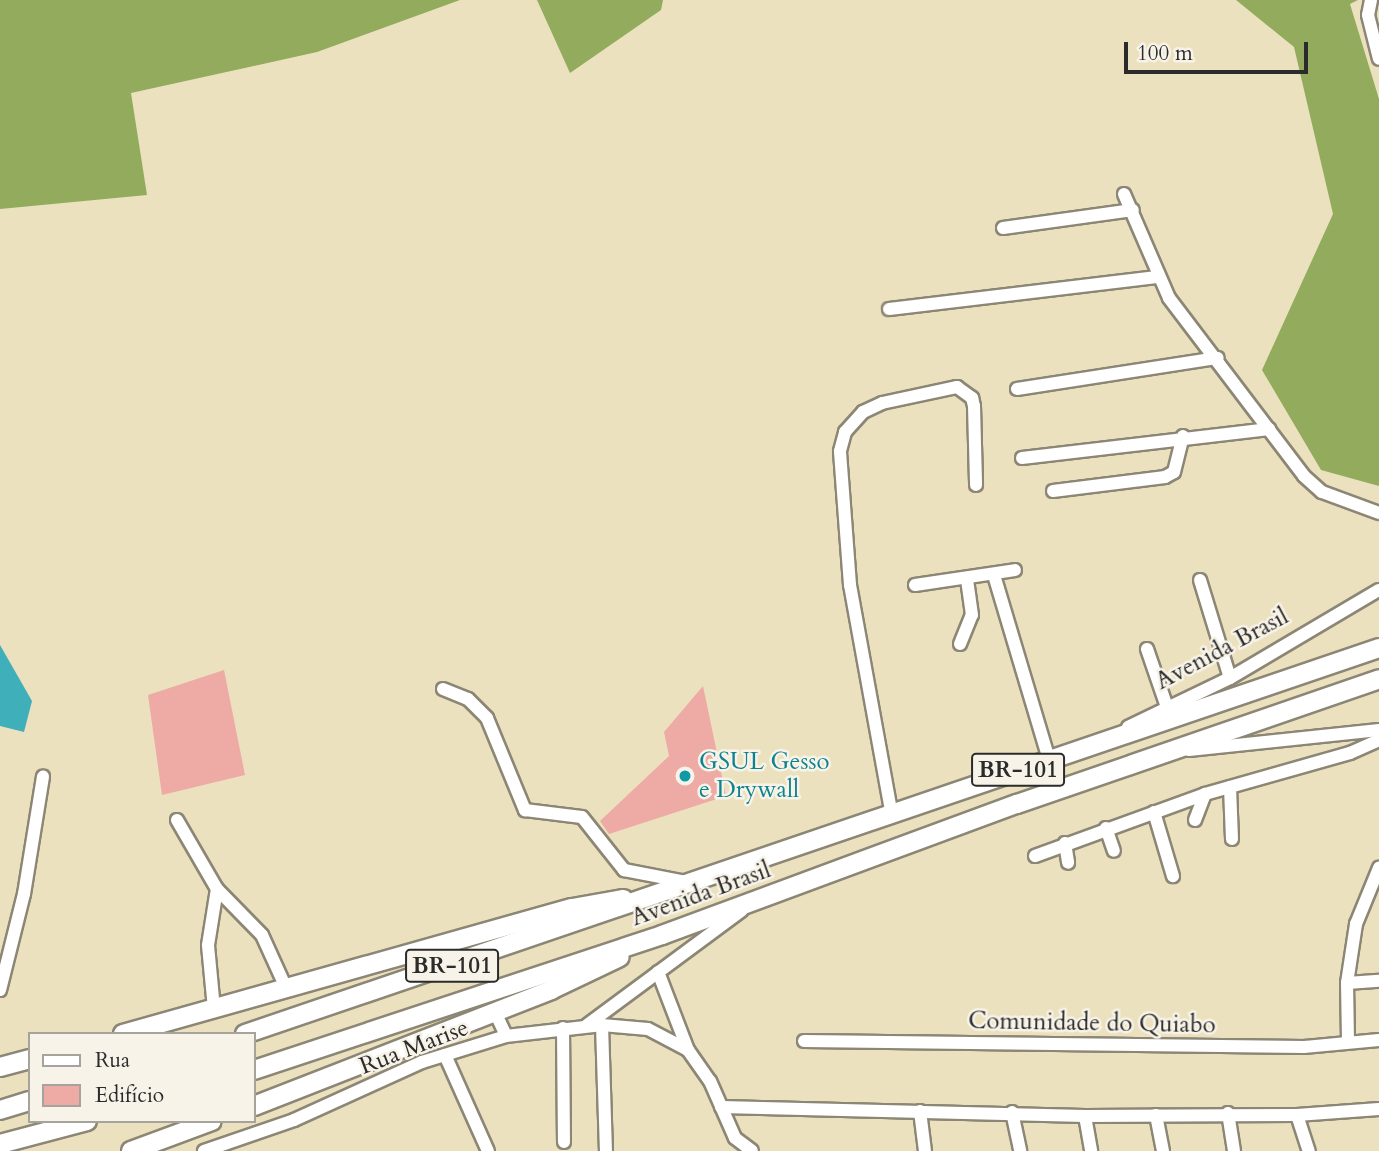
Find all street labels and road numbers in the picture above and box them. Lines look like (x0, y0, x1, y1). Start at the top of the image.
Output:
street label: Avenida Brasil (1151, 602, 1293, 696)
road number: BR-101 (971, 750, 1065, 790)
street label: Avenida Brasil (627, 855, 775, 933)
road number: BR-101 (405, 946, 499, 986)
street label: Comunidade do Quiabo (968, 1006, 1216, 1040)
street label: Rua Marise (356, 1013, 472, 1081)

